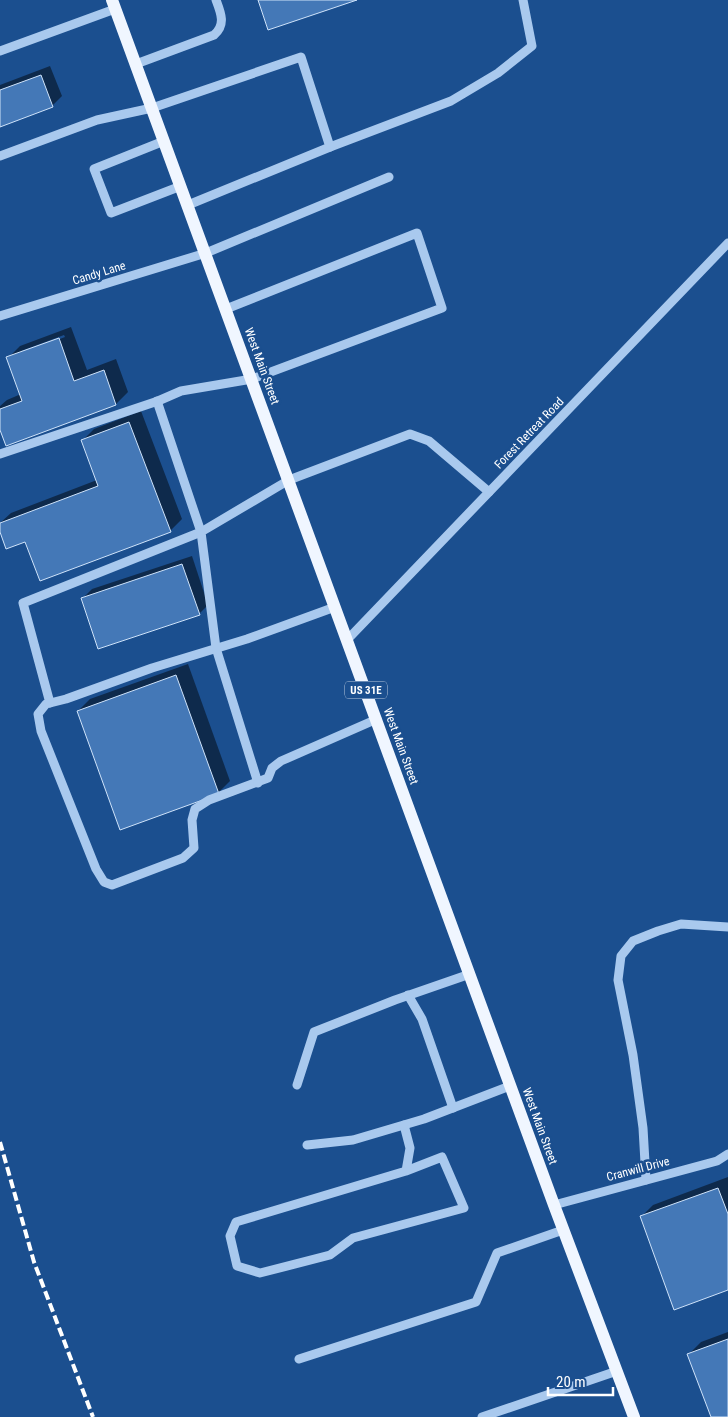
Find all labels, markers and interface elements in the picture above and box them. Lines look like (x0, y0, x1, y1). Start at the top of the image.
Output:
street label: Candy Lane (71, 258, 128, 288)
street label: West Main Street (242, 326, 283, 407)
street label: Forest Retreat Road (491, 394, 567, 471)
road number: US 31E (345, 682, 387, 698)
street label: West Main Street (381, 706, 422, 787)
street label: West Main Street (520, 1086, 561, 1167)
street label: Cranwill Drive (605, 1154, 671, 1184)
scale bar (548, 1364, 613, 1396)
text: 20 m (556, 1373, 586, 1391)

